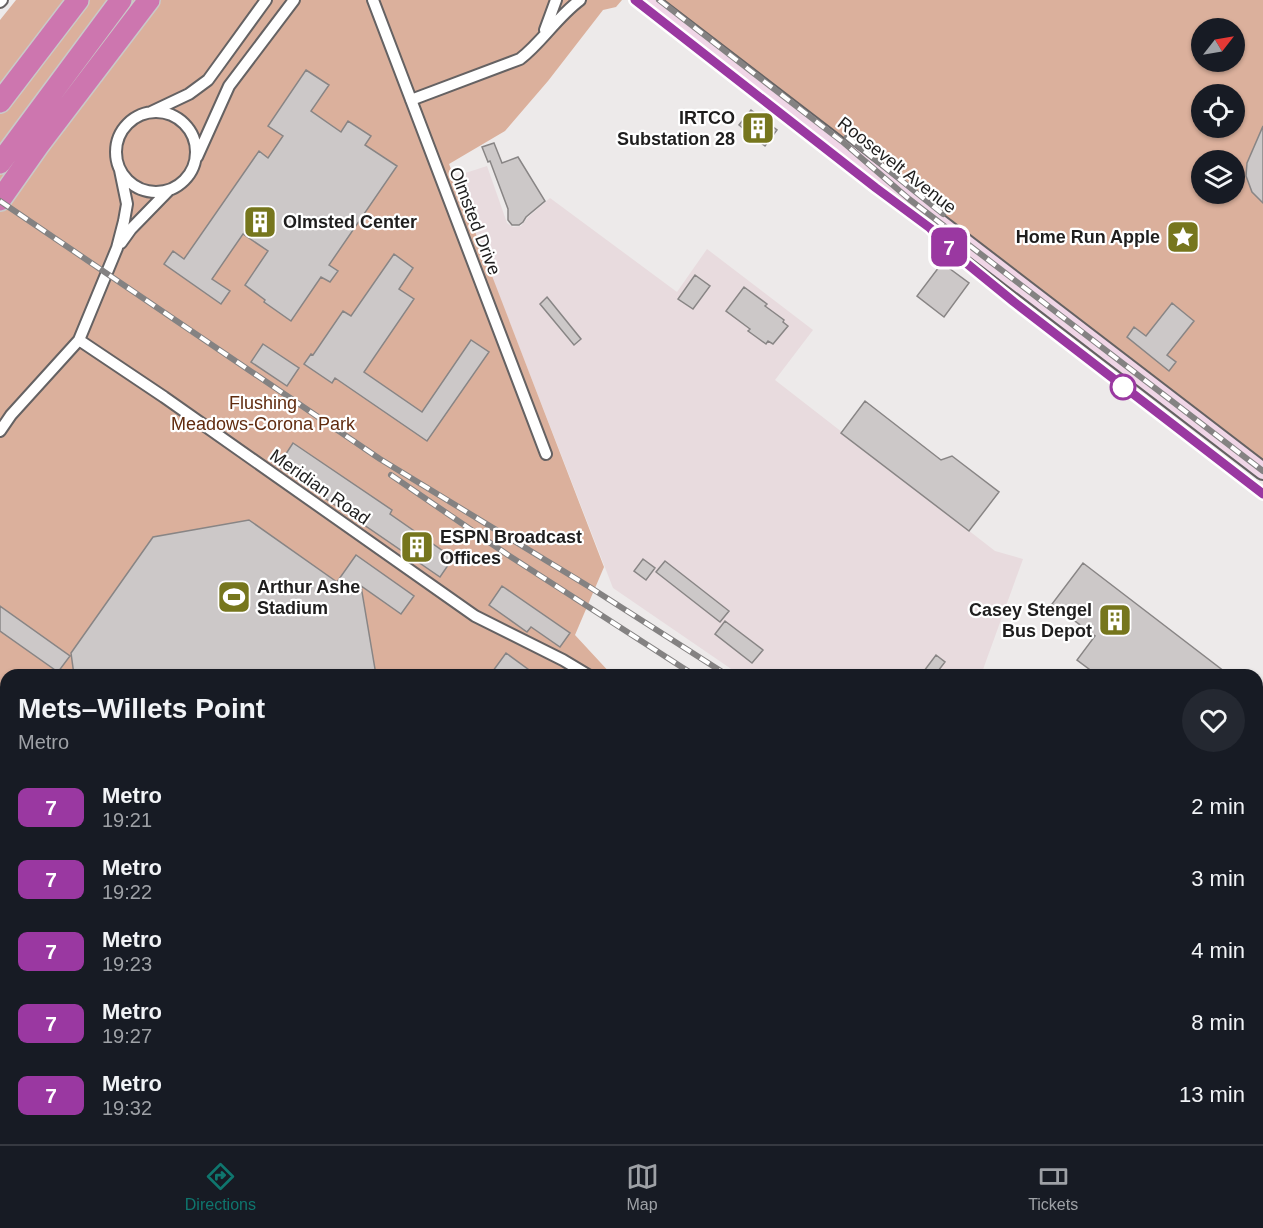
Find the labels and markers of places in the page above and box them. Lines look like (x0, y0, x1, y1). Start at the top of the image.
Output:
place label: IRTCO Substation 28 (617, 108, 735, 149)
building icon: IRTCO Substation 28 (740, 110, 776, 146)
building icon: Olmsted Center (242, 204, 278, 240)
place label: Olmsted Center (283, 212, 417, 232)
place icon: Home Run Apple (1165, 219, 1201, 255)
place label: Home Run Apple (1016, 227, 1160, 247)
unlabelled marker (1110, 374, 1136, 400)
place label: ESPN Broadcast Offices (440, 527, 582, 568)
building icon: ESPN Broadcast Offices (399, 529, 435, 565)
place label: Arthur Ashe Stadium (257, 577, 360, 618)
sports icon: Arthur Ashe Stadium (216, 579, 252, 615)
place label: Casey Stengel Bus Depot (969, 600, 1092, 641)
building icon: Casey Stengel Bus Depot (1097, 602, 1133, 638)

